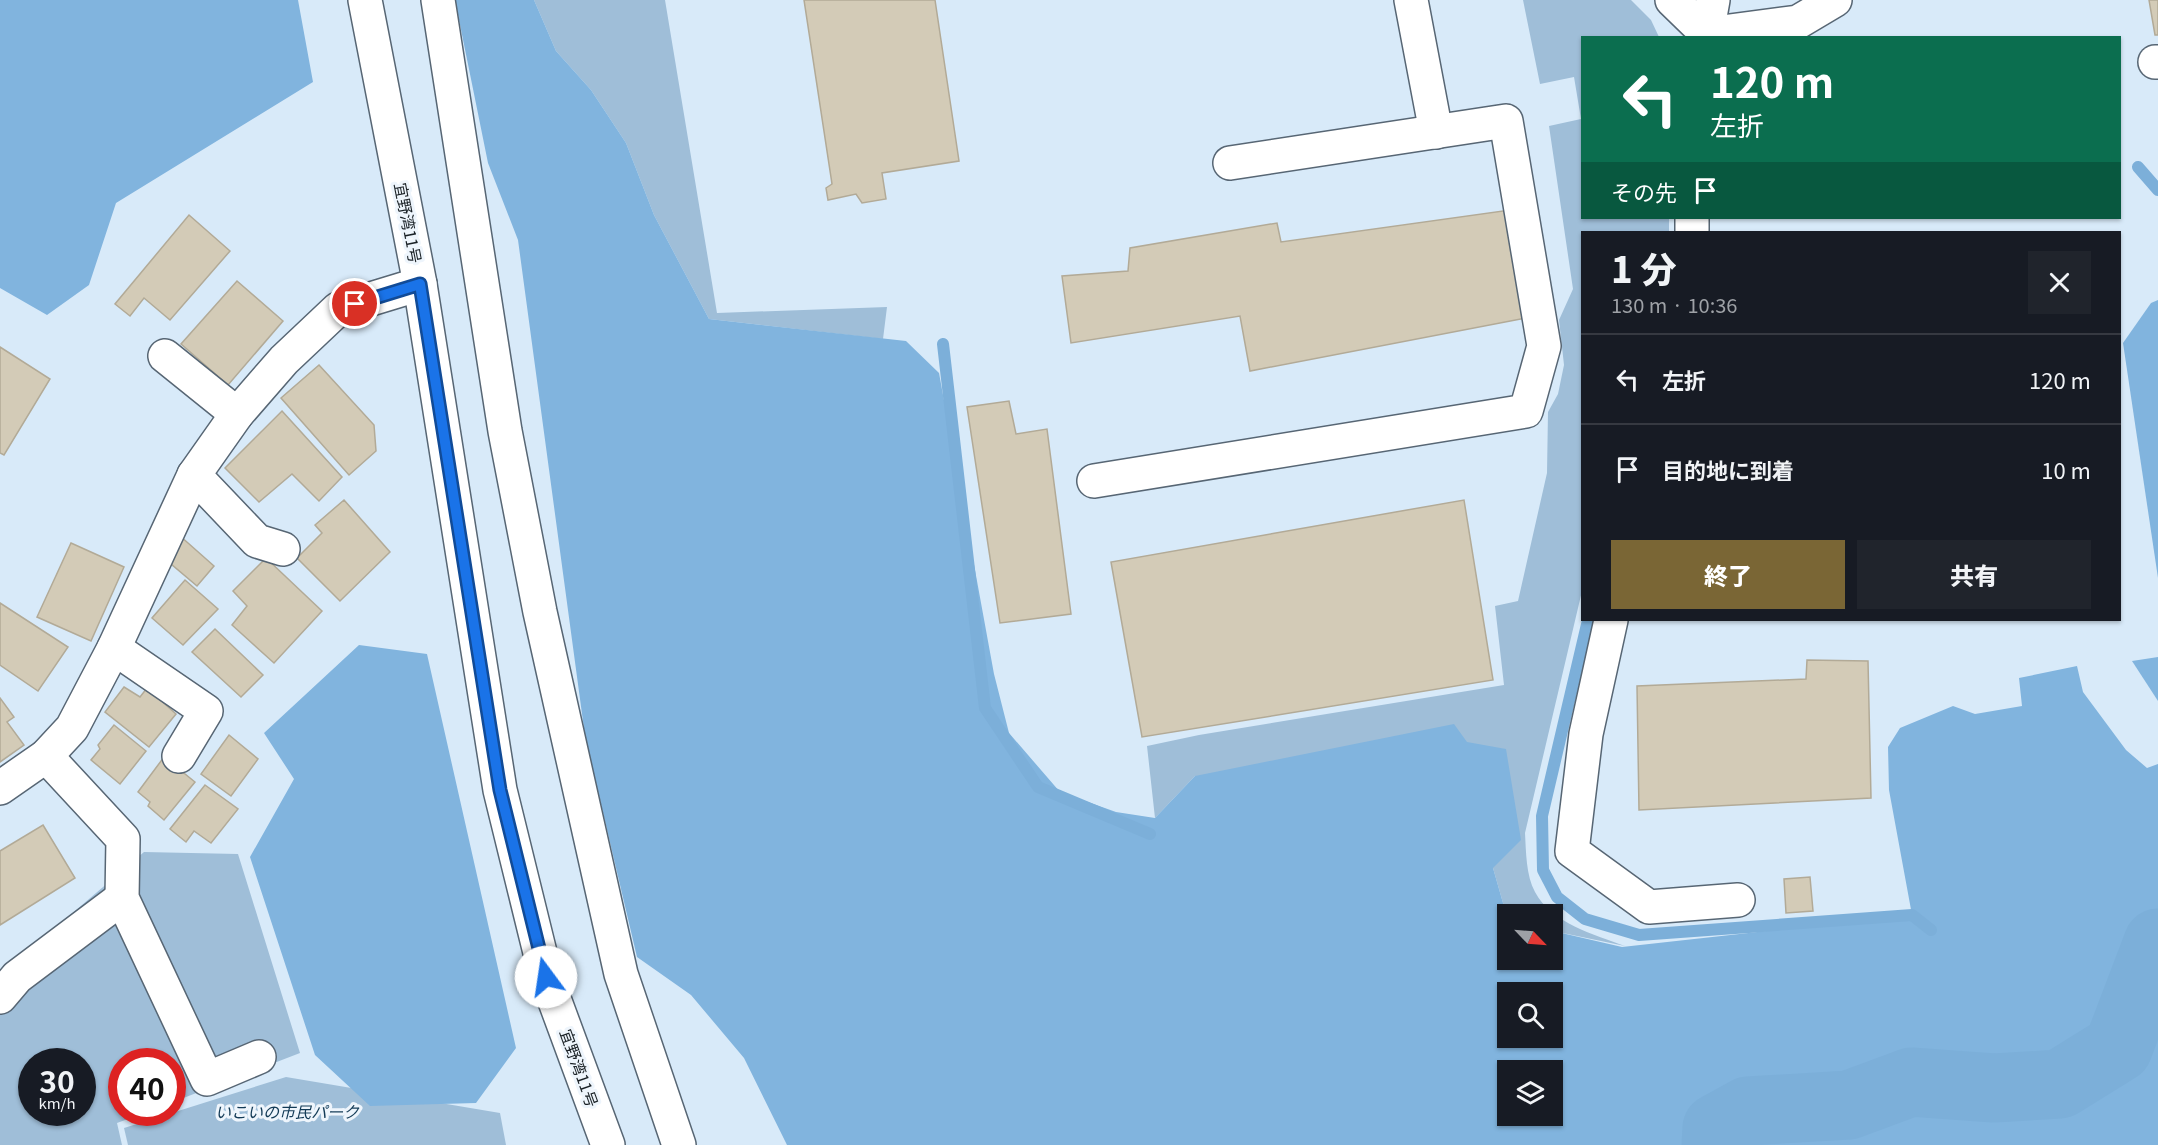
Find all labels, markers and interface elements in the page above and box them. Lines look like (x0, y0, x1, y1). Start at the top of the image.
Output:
text: 120 m (1710, 49, 1834, 110)
icon: left (1611, 60, 1689, 138)
text: 左折 (1710, 105, 1764, 144)
icon: arrive (1689, 174, 1722, 207)
text: その先 (1611, 175, 1677, 207)
street label: 宜野湾11号 (389, 180, 429, 265)
text: 1 分 (1611, 241, 1677, 293)
button: close (2028, 251, 2091, 314)
pin (329, 278, 380, 329)
icon: arrive (338, 287, 371, 320)
text: 130 m · 10:36 (1611, 290, 1737, 319)
icon: left (1611, 363, 1644, 396)
text: 左折 (1662, 363, 1706, 395)
text: 120 m (2029, 363, 2091, 395)
icon: arrive (1611, 453, 1644, 486)
text: 目的地に到着 (1662, 453, 1794, 485)
text: 10 m (2041, 453, 2091, 485)
button: 終了 (1611, 540, 1845, 609)
button: 共有 (1857, 540, 2091, 609)
north arrow (1497, 904, 1563, 970)
map controls (1497, 904, 1563, 1126)
position arrow (514, 945, 578, 1009)
button: search (1497, 982, 1563, 1048)
street label: 宜野湾11号 (555, 1025, 605, 1110)
speed limit sign: 40 (108, 1048, 186, 1126)
text: 30 (39, 1058, 75, 1102)
button: layers (1497, 1060, 1563, 1126)
text: km/h (38, 1092, 76, 1113)
park label: いこいの市民パーク (215, 1099, 360, 1123)

